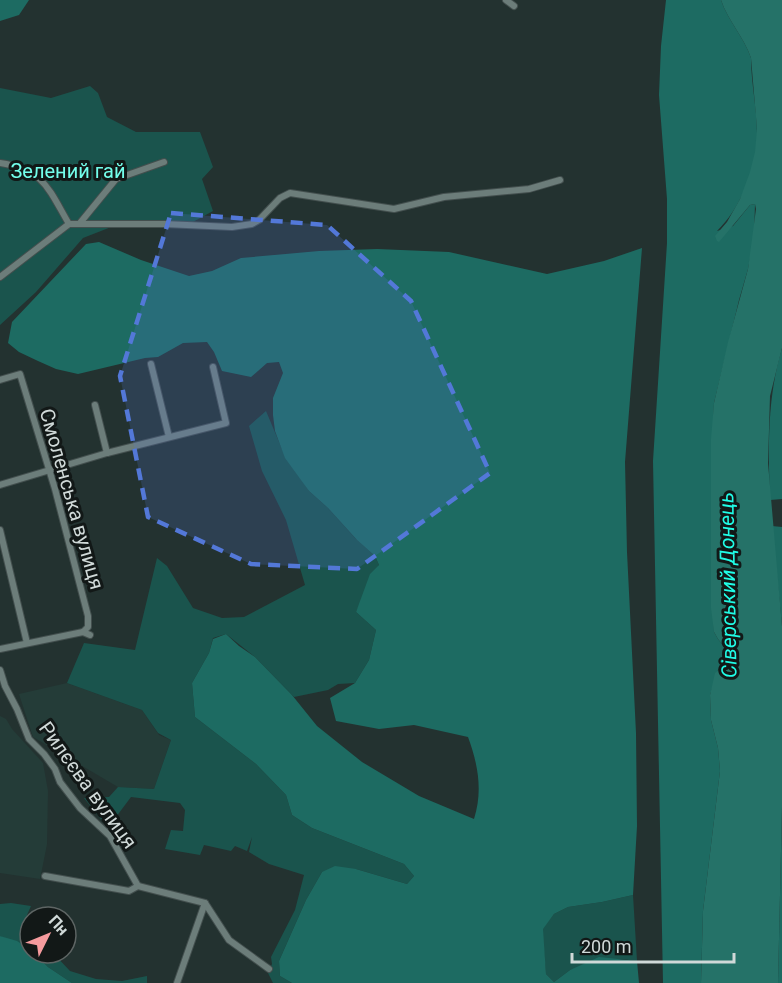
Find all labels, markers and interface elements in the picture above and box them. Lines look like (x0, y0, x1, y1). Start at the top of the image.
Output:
park label: Зелений гай (10, 159, 126, 183)
street label: Смоленська вулиця (35, 406, 109, 592)
water label: Сіверський Донець (714, 492, 742, 678)
street label: Рилєєва вулиця (34, 717, 142, 853)
north arrow (18, 905, 78, 965)
text: Пн (45, 911, 73, 939)
scale bar (572, 926, 734, 964)
text: 200 m (581, 936, 632, 957)

